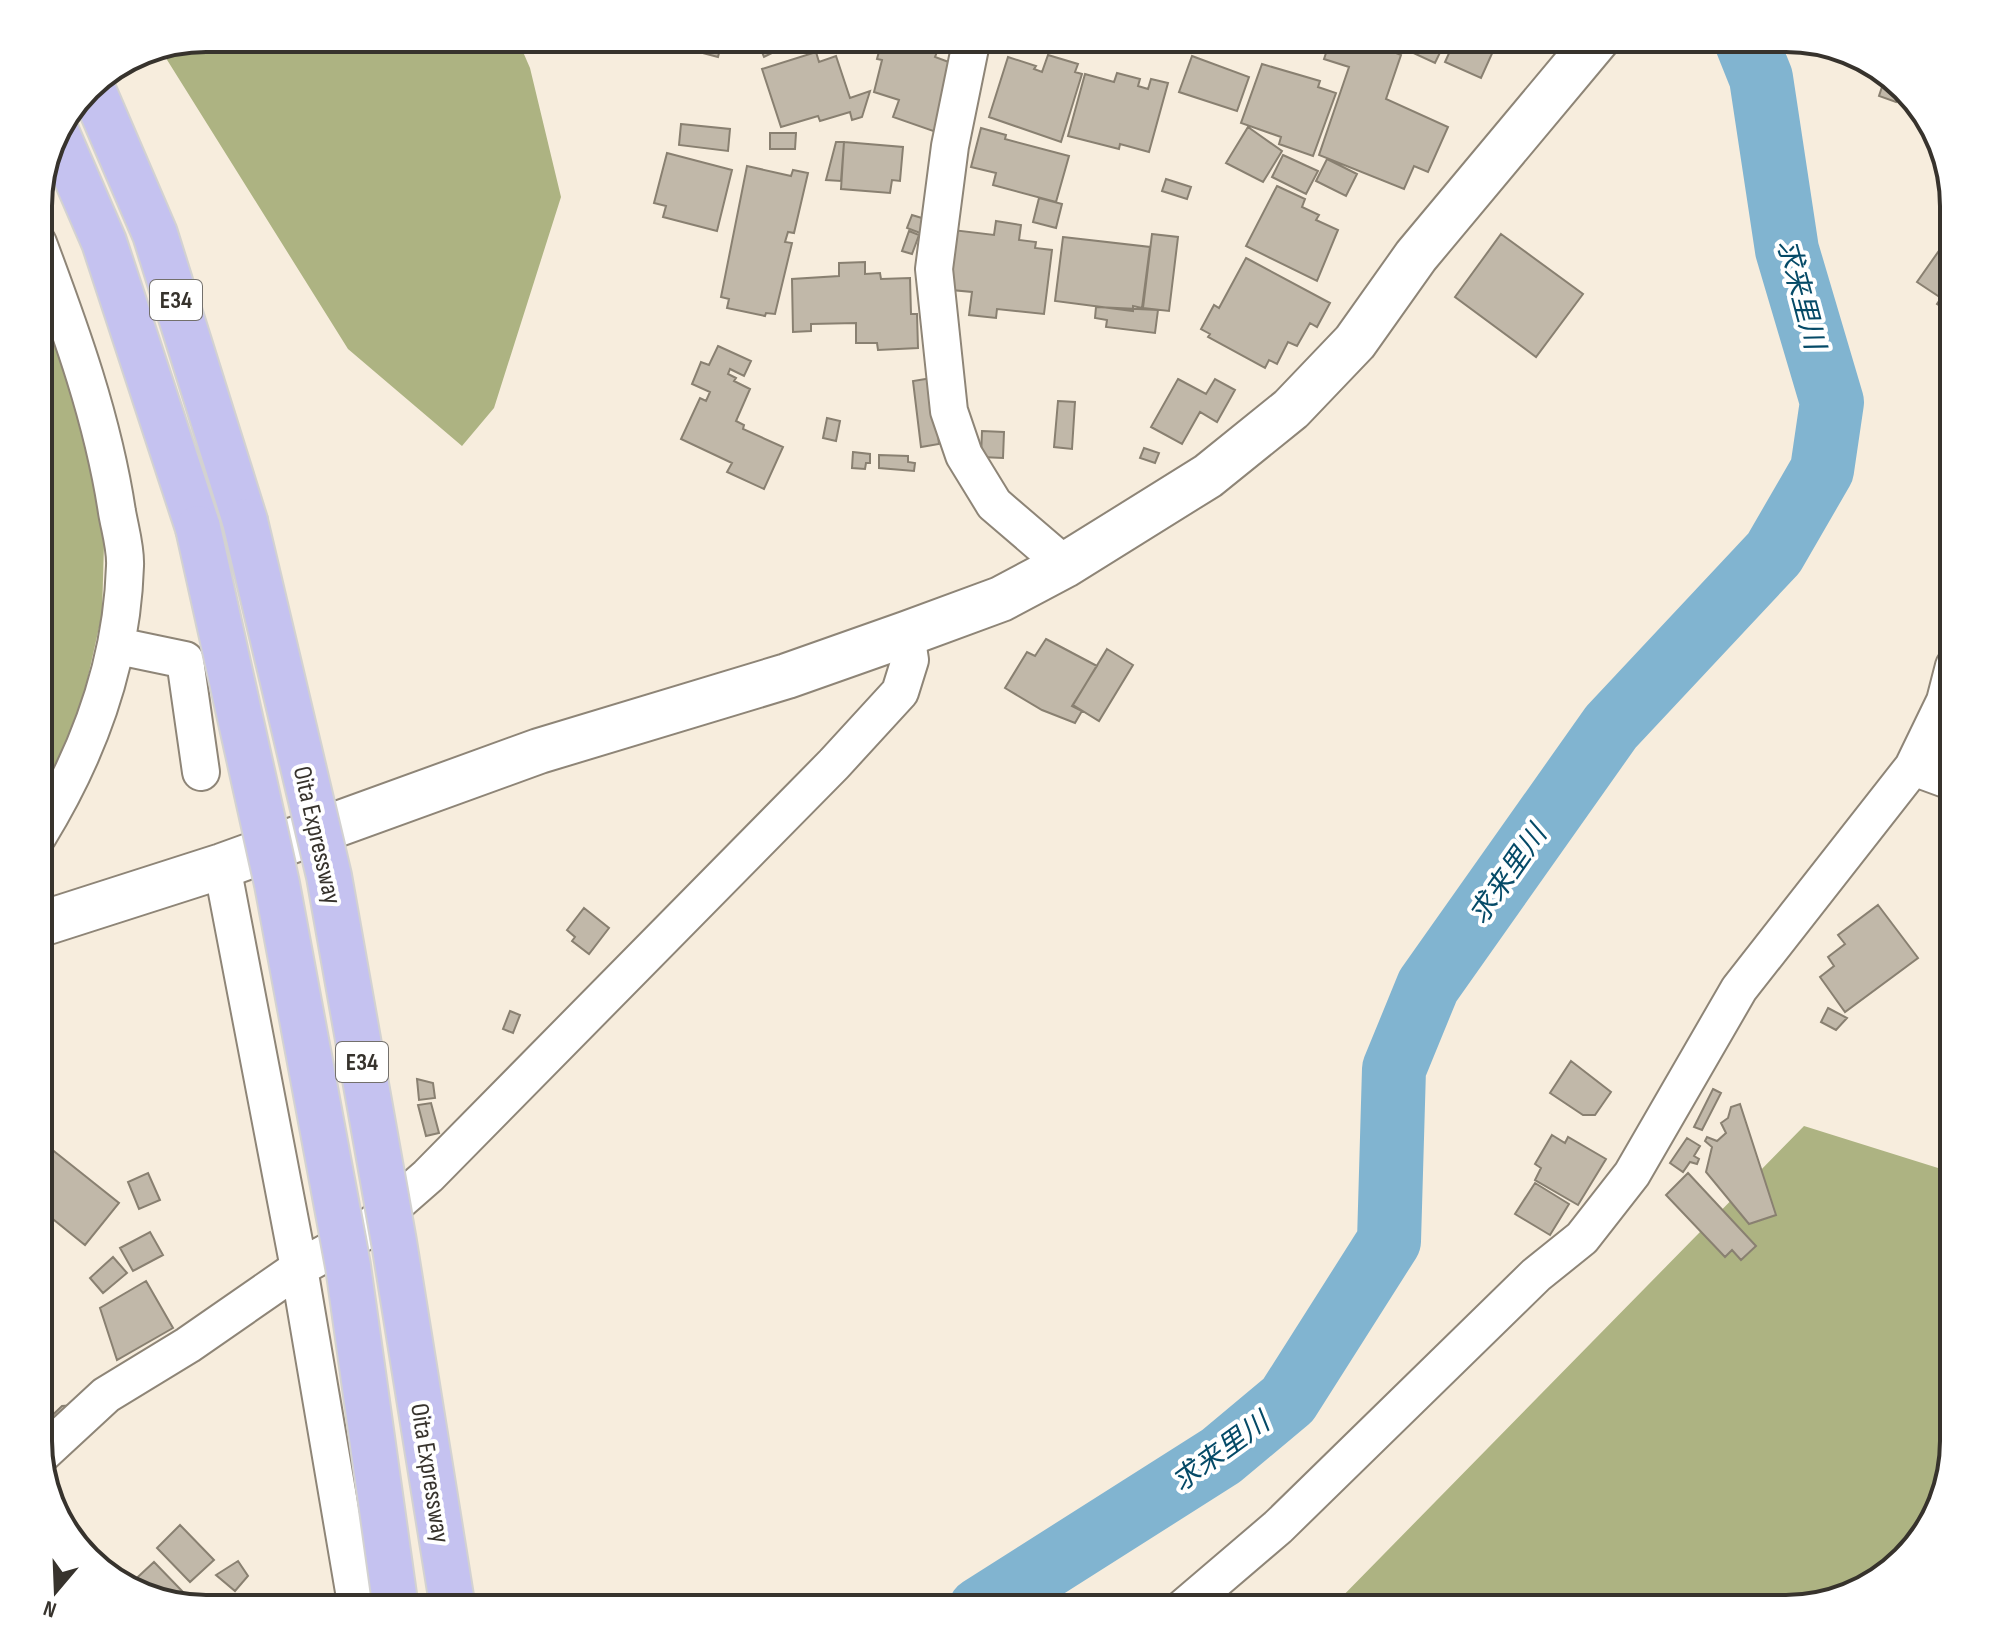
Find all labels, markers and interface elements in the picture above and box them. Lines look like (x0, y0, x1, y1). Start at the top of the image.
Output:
water label: 求来里川 (1770, 236, 1832, 356)
road number: E34 (150, 280, 202, 320)
street label: Oita Expressway (286, 763, 347, 907)
water label: 求来里川 (1463, 817, 1556, 930)
road number: E34 (336, 1042, 388, 1082)
street label: Oita Expressway (403, 1401, 456, 1545)
water label: 求来里川 (1166, 1404, 1278, 1498)
north arrow (16, 1551, 96, 1631)
text: N (40, 1594, 60, 1623)

